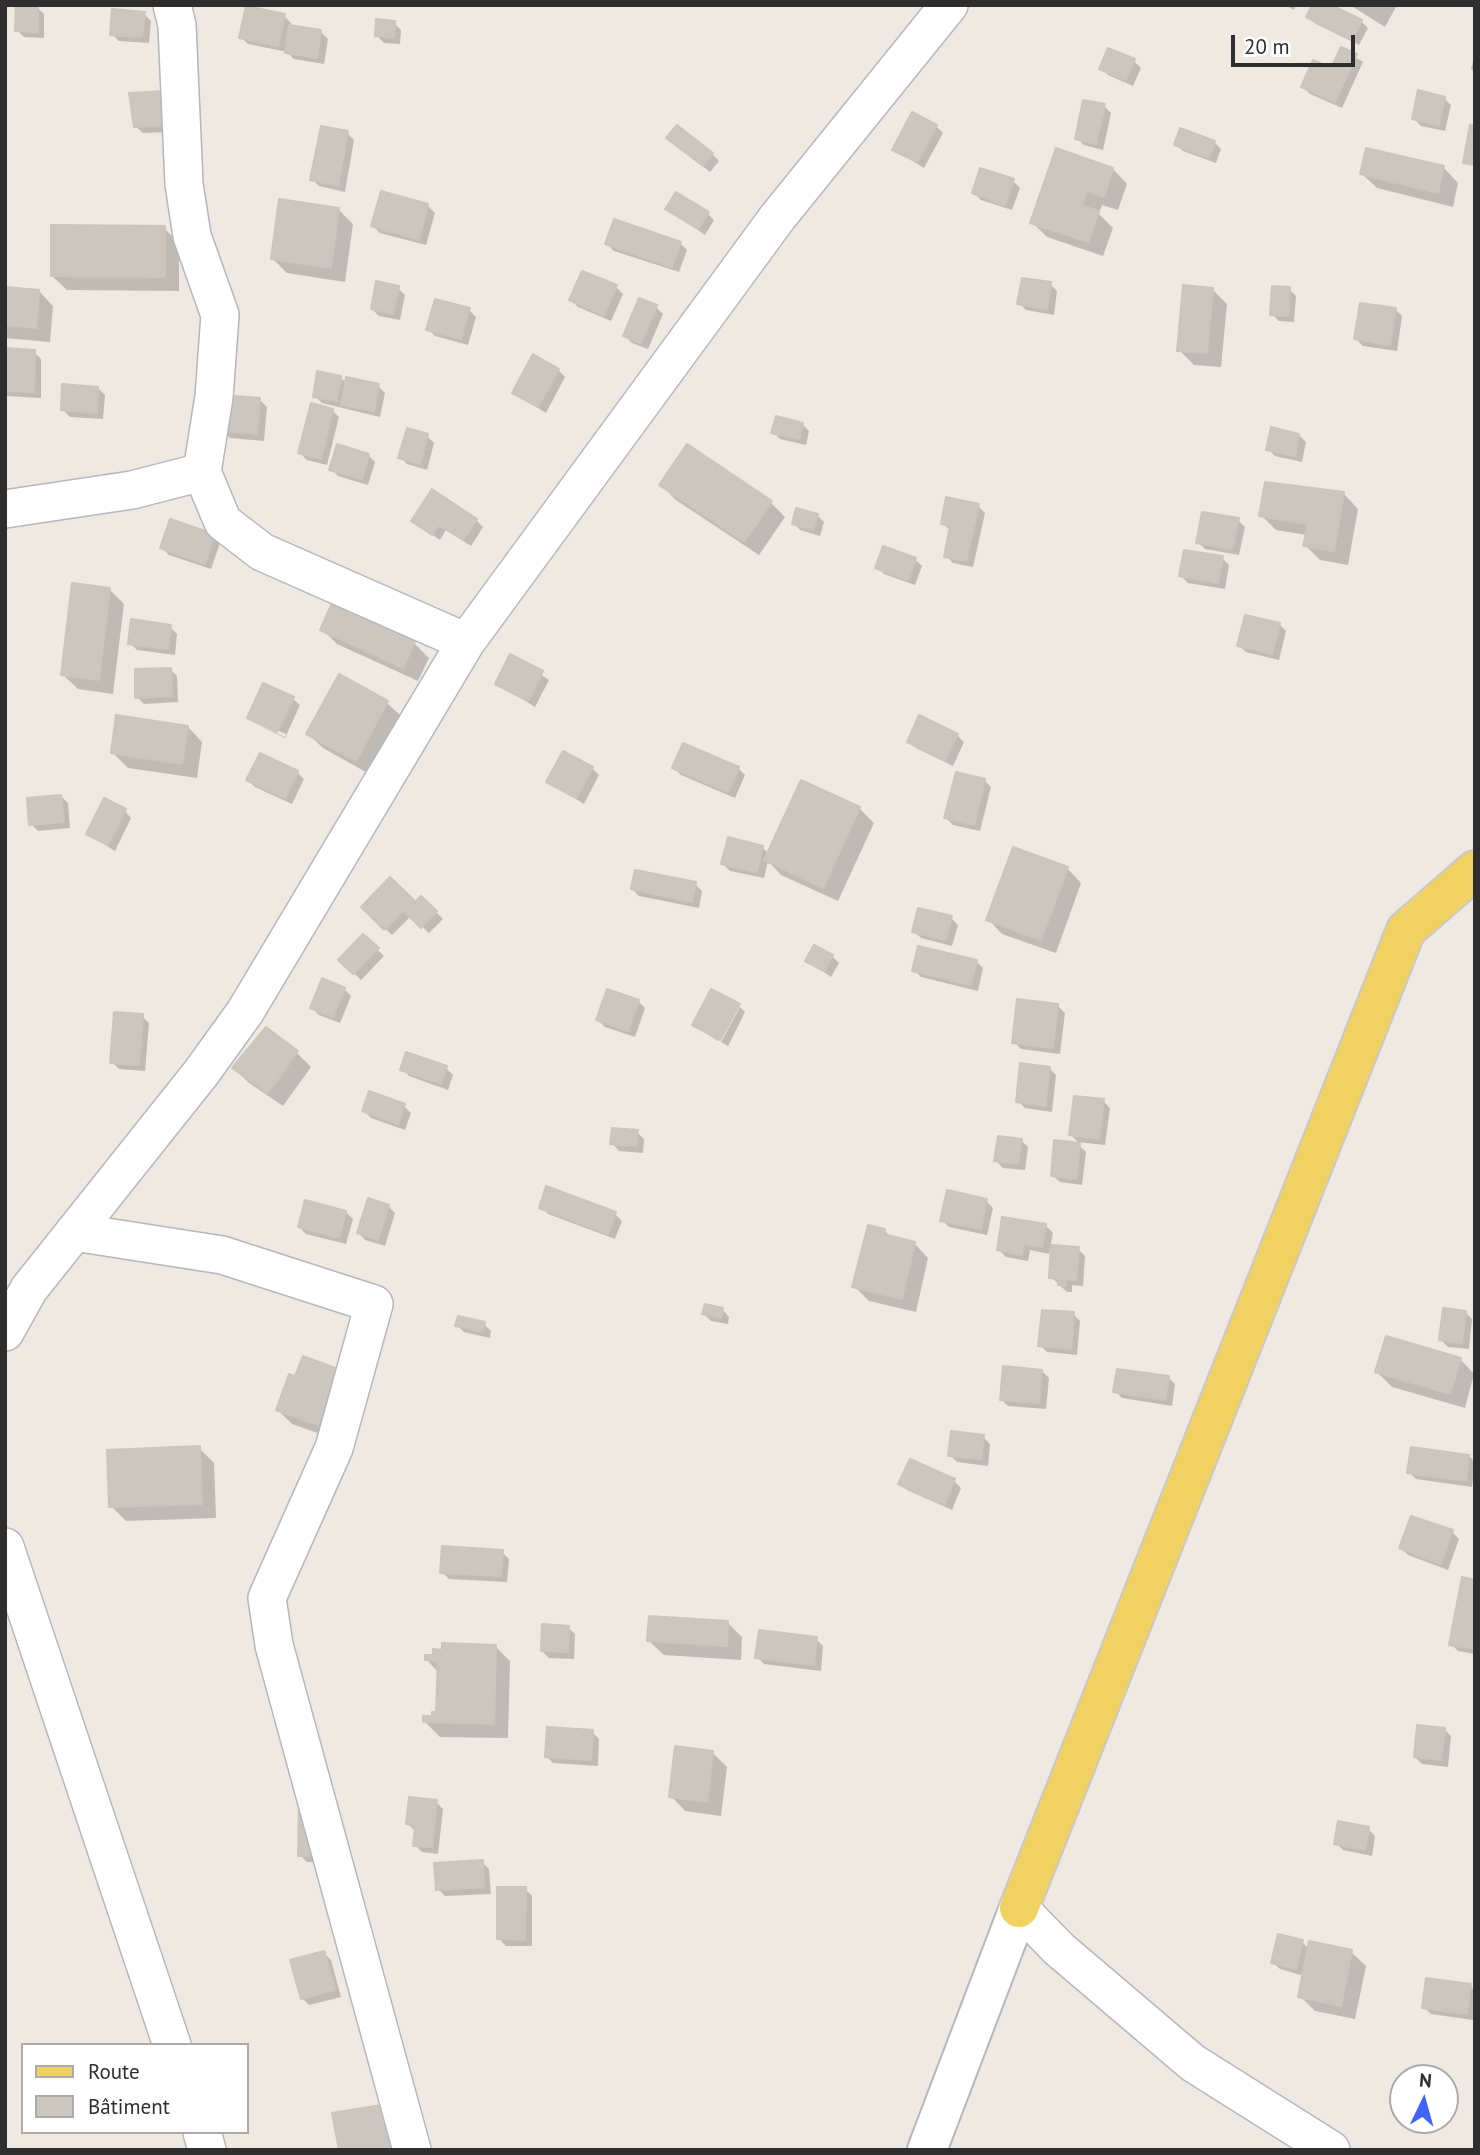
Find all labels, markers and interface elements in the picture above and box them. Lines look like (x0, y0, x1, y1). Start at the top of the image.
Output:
scale bar (1235, 21, 1359, 65)
text: 20 m (1244, 33, 1290, 60)
legend (21, 2043, 248, 2134)
text: Route (88, 2058, 140, 2085)
north arrow (1389, 2064, 1459, 2134)
text: N (1418, 2068, 1433, 2093)
text: Bâtiment (88, 2093, 170, 2120)

